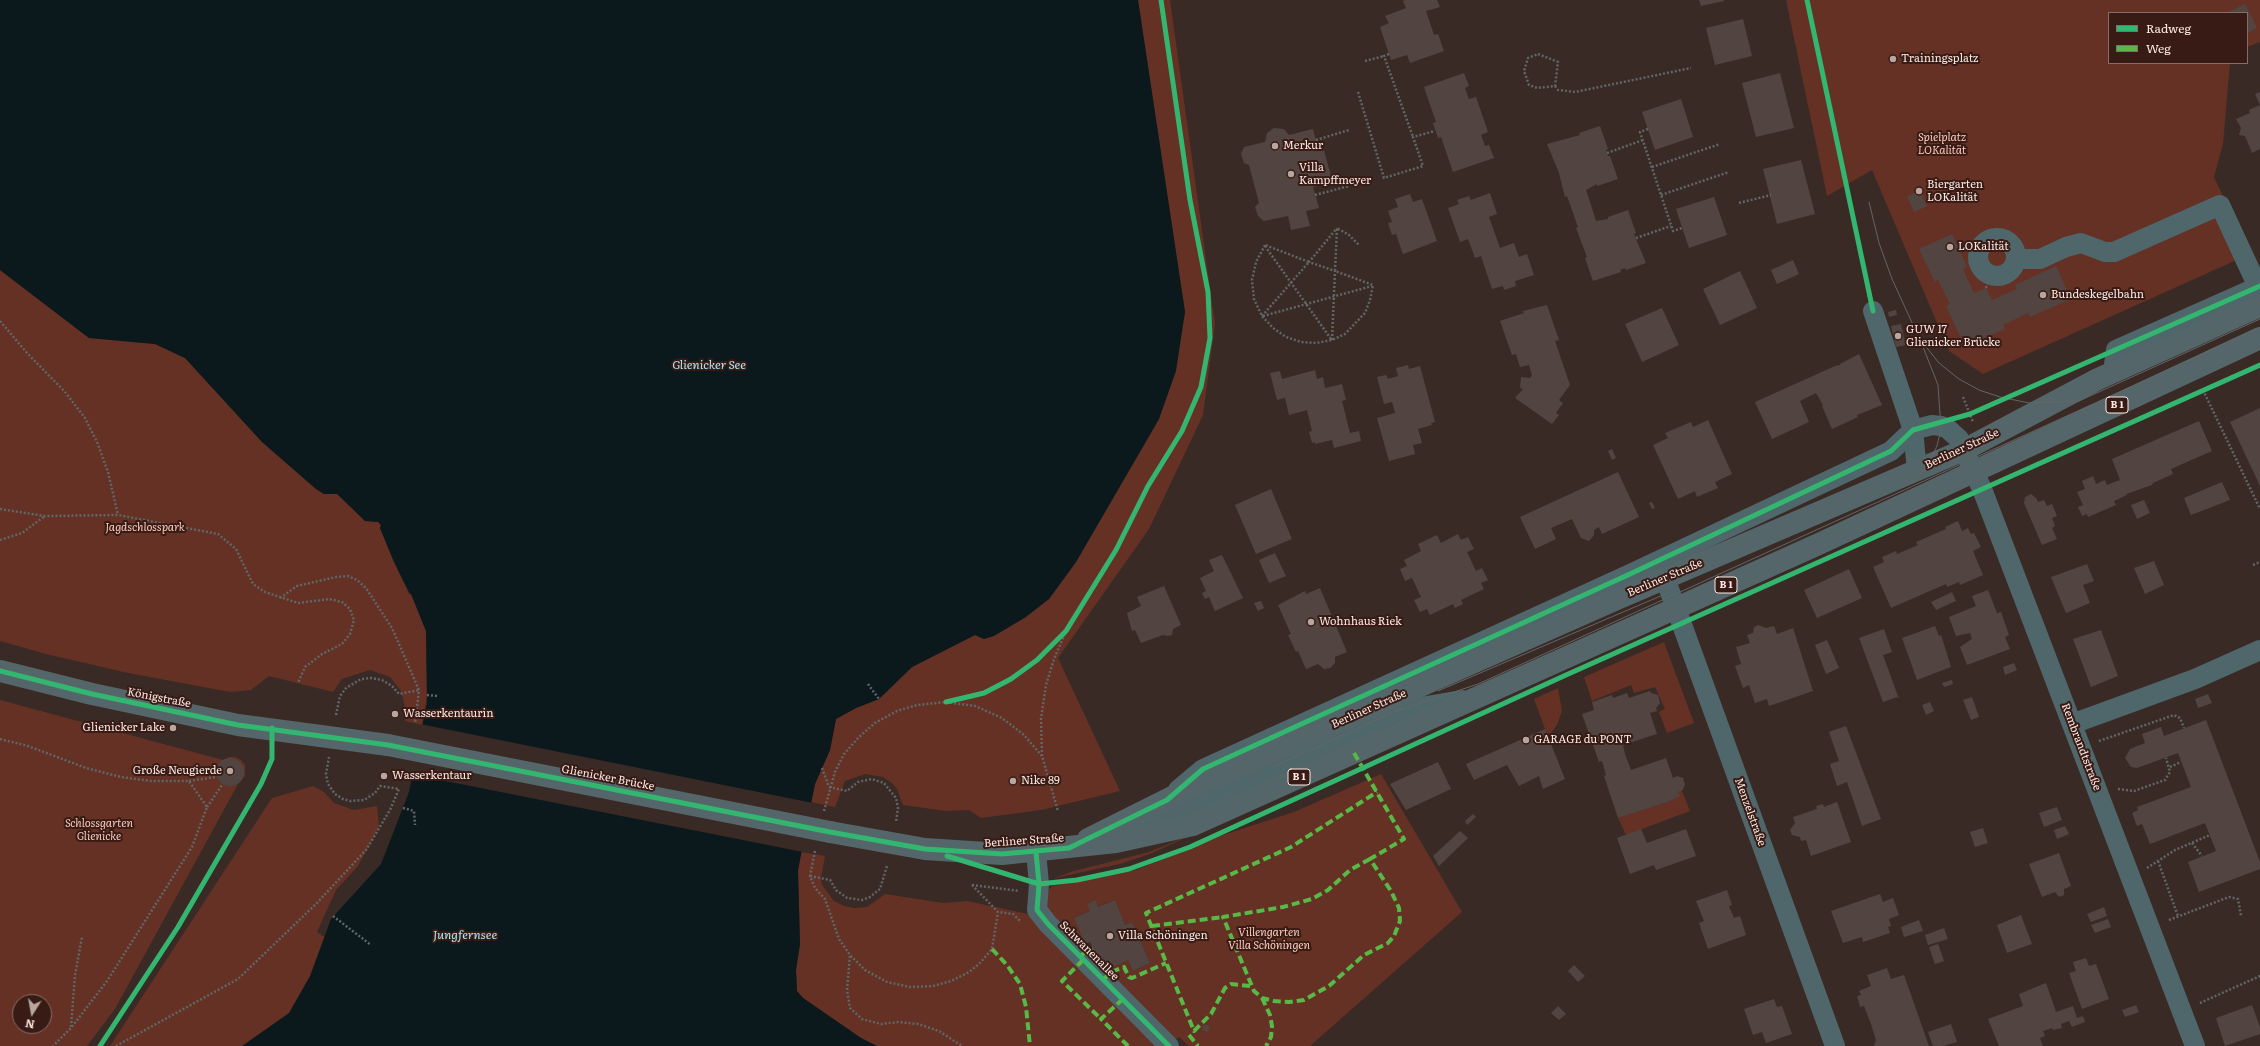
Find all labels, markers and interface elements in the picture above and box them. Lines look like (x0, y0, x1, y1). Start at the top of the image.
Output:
legend (2108, 12, 2248, 64)
text: Radweg (2146, 19, 2191, 37)
text: Weg (2146, 39, 2171, 57)
place label: Trainingsplatz (1901, 52, 1978, 66)
marker: Trainingsplatz (1888, 54, 1898, 64)
park label: Spielplatz LOKalität (1918, 131, 1966, 157)
place label: Merkur (1283, 139, 1323, 153)
marker: Merkur (1270, 141, 1280, 151)
place label: Villa Kampffmeyer (1299, 161, 1371, 187)
marker: Villa Kampffmeyer (1286, 169, 1296, 179)
place label: Biergarten LOKalität (1927, 178, 1983, 204)
marker: Biergarten LOKalität (1914, 186, 1924, 196)
place label: LOKalität (1958, 240, 2009, 254)
marker: LOKalität (1945, 242, 1955, 252)
place label: Bundeskegelbahn (2051, 288, 2144, 302)
marker: Bundeskegelbahn (2038, 290, 2048, 300)
place label: GUW 17 Glienicker Brücke (1906, 323, 2000, 349)
marker: GUW 17 Glienicker Brücke (1893, 331, 1903, 341)
water label: Glienicker See (672, 358, 746, 372)
road number: B 1 (2106, 397, 2128, 413)
street label: Berliner Straße (1923, 426, 2001, 472)
park label: Jagdschlosspark (105, 521, 185, 535)
street label: Berliner Straße (1625, 556, 1705, 600)
road number: B 1 (1715, 577, 1737, 593)
place label: Wohnhaus Riek (1319, 615, 1402, 629)
marker: Wohnhaus Riek (1306, 617, 1316, 627)
street label: Königstraße (126, 685, 192, 711)
street label: Berliner Straße (1330, 687, 1408, 731)
street label: Rembrandtstraße (2058, 701, 2104, 793)
place label: Wasserkentaurin (403, 707, 493, 721)
marker: Wasserkentaurin (390, 709, 400, 719)
place label: Glienicker Lake (83, 721, 165, 735)
marker: Glienicker Lake (168, 723, 178, 733)
place label: GARAGE du PONT (1534, 733, 1632, 747)
marker: GARAGE du PONT (1521, 735, 1531, 745)
street label: Glienicker Brücke (560, 763, 656, 793)
place label: Große Neugierde (133, 764, 222, 778)
marker: Große Neugierde (225, 766, 235, 776)
place label: Wasserkentaur (392, 769, 471, 783)
road number: B 1 (1288, 769, 1310, 785)
marker: Wasserkentaur (379, 771, 389, 781)
place label: Nike 89 (1021, 774, 1060, 788)
marker: Nike 89 (1008, 776, 1018, 786)
street label: Menzelstraße (1732, 776, 1768, 848)
park label: Schlossgarten Glienicke (65, 817, 133, 843)
street label: Berliner Straße (983, 832, 1065, 850)
street label: Schwanenallee (1056, 918, 1122, 984)
park label: Villengarten Villa Schöningen (1228, 926, 1310, 952)
water label: Jungfernsee (433, 928, 497, 942)
place label: Villa Schöningen (1118, 929, 1208, 943)
marker: Villa Schöningen (1105, 931, 1115, 941)
north arrow (12, 994, 52, 1034)
text: N (24, 1016, 36, 1034)

